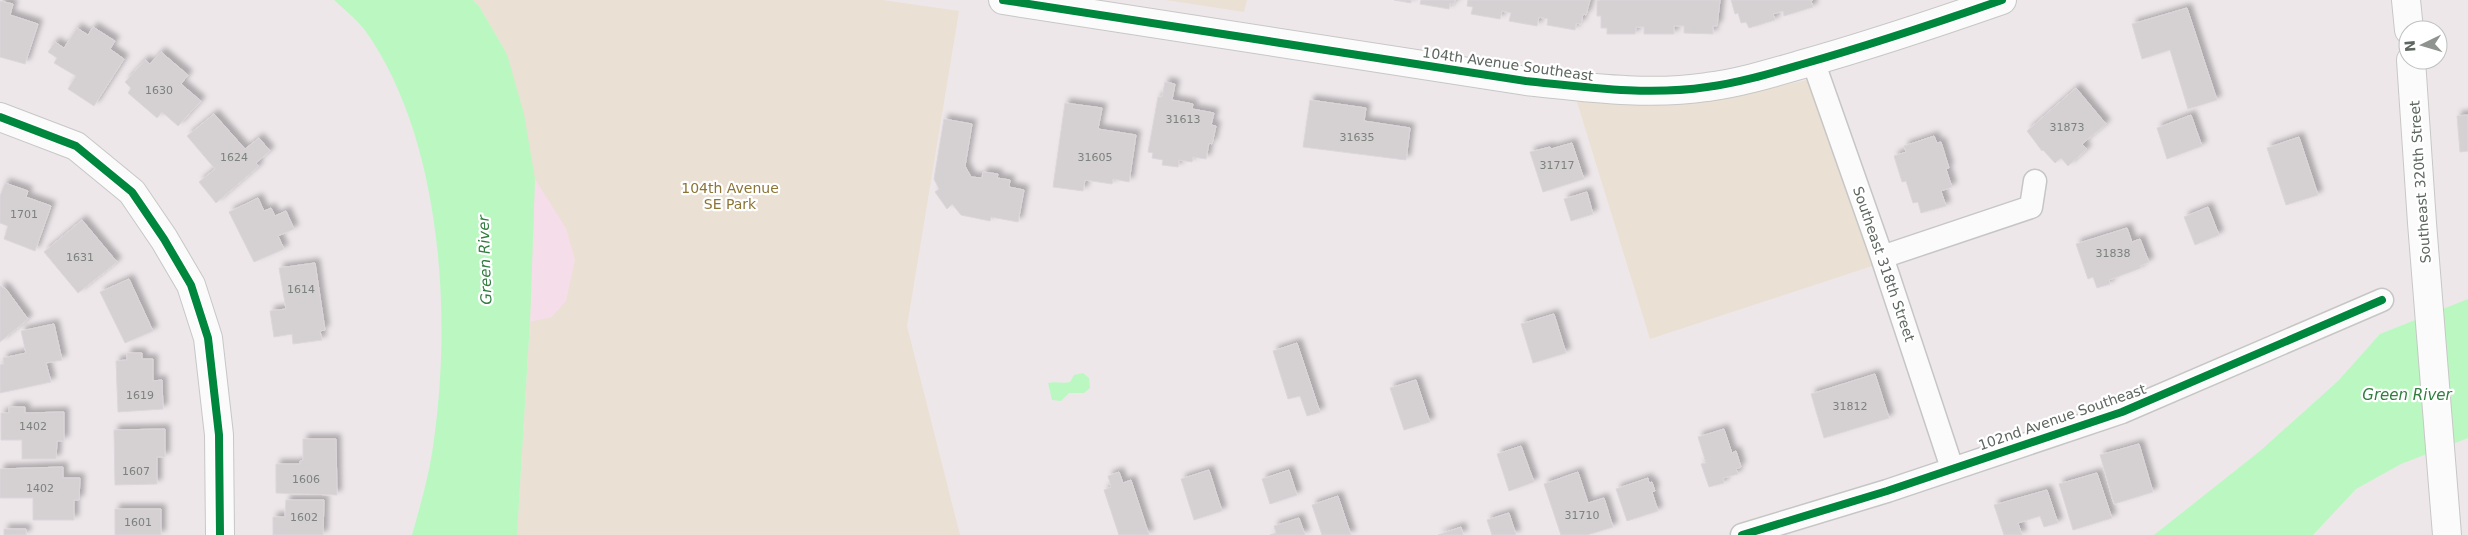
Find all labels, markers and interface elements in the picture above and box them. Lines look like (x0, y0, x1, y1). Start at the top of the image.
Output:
north arrow (2398, 20, 2448, 70)
text: N (2402, 40, 2419, 53)
street label: 104th Avenue Southeast (1421, 44, 1595, 84)
house number: 1630 (145, 84, 173, 97)
street label: Southeast 320th Street (2406, 100, 2434, 264)
house number: 31613 (1166, 113, 1201, 126)
house number: 31873 (2050, 121, 2085, 134)
house number: 31635 (1340, 131, 1375, 144)
house number: 1624 (220, 151, 248, 164)
house number: 31605 (1078, 151, 1113, 164)
house number: 31717 (1540, 159, 1575, 172)
park label: 104th Avenue SE Park (681, 180, 779, 212)
street label: Southeast 318th Street (1850, 184, 1918, 344)
house number: 1701 (10, 208, 38, 221)
water label: Green River (474, 214, 496, 305)
house number: 31838 (2096, 247, 2131, 260)
house number: 1631 (66, 251, 94, 264)
house number: 1614 (287, 283, 315, 296)
street label: 102nd Avenue Southeast (1976, 381, 2148, 453)
water label: Green River (2362, 386, 2453, 404)
house number: 1619 (126, 389, 154, 402)
house number: 31812 (1833, 400, 1868, 413)
house number: 1402 (19, 420, 47, 433)
house number: 1607 (122, 465, 150, 478)
house number: 1606 (292, 473, 320, 486)
house number: 1402 (26, 482, 54, 495)
house number: 31710 (1565, 509, 1600, 522)
house number: 1602 (290, 511, 318, 524)
house number: 1601 (124, 516, 152, 529)

